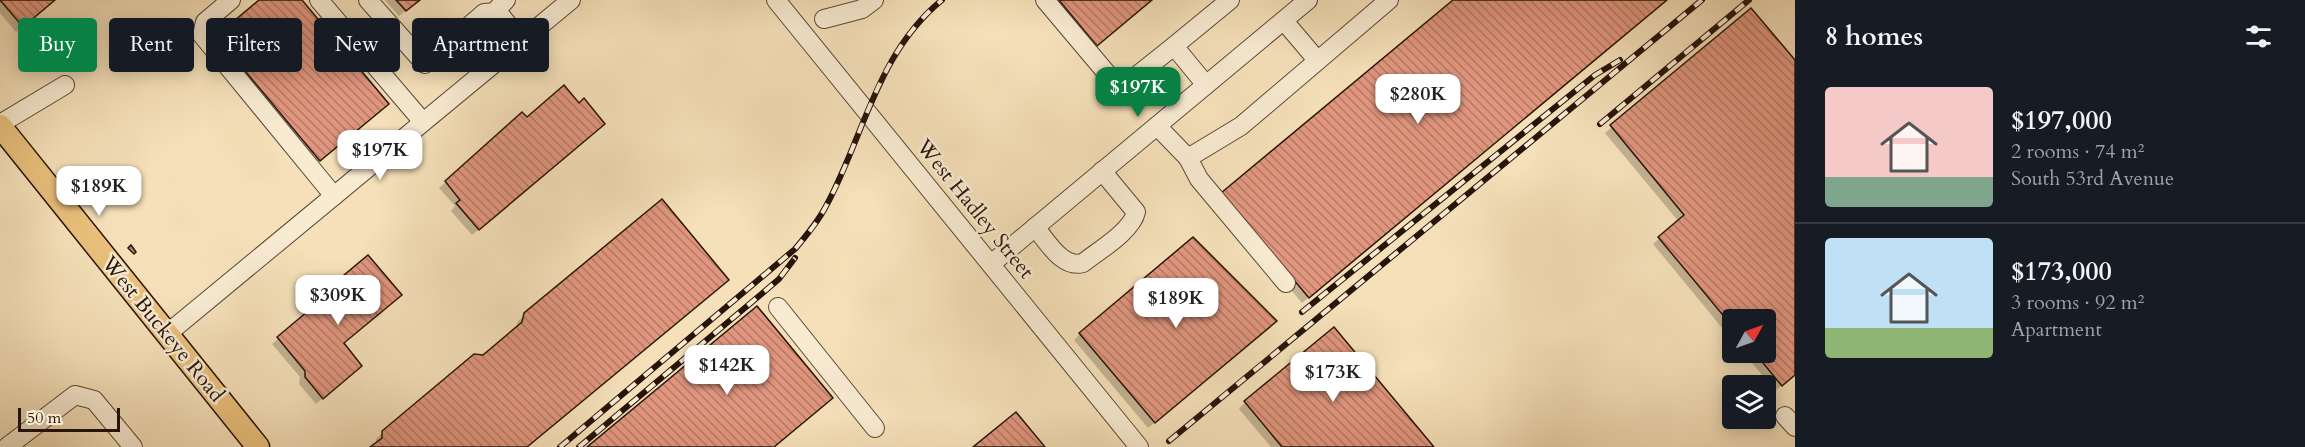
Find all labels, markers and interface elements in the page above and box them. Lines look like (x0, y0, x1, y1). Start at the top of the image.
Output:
chip: Buy (18, 18, 97, 72)
chip: Rent (109, 18, 194, 72)
chip: Filters (206, 18, 302, 72)
chip: New (314, 18, 400, 72)
chip: Apartment (412, 18, 549, 72)
text: 8 homes (1825, 19, 1923, 54)
icon: filters (2242, 20, 2275, 53)
pin: $197K (1096, 67, 1180, 118)
text: $197K (1109, 73, 1167, 100)
pin: $280K (1376, 74, 1460, 125)
text: $280K (1389, 80, 1447, 107)
text: $197,000 (2011, 103, 2112, 138)
icon: home (1873, 111, 1945, 183)
pin: $197K (338, 130, 422, 181)
street label: West Hadley Street (909, 132, 1041, 285)
text: $197K (351, 136, 409, 163)
text: 2 rooms · 74 m² (2011, 138, 2144, 165)
text: South 53rd Avenue (2011, 165, 2174, 192)
pin: $189K (57, 166, 141, 217)
text: $189K (70, 172, 128, 199)
street label: West Buckeye Road (94, 249, 231, 408)
text: $173,000 (2011, 254, 2112, 289)
icon: home (1873, 262, 1945, 334)
pin: $309K (296, 275, 380, 326)
pin: $189K (1134, 278, 1218, 329)
text: $309K (309, 281, 367, 308)
text: $189K (1147, 284, 1205, 311)
text: 3 rooms · 92 m² (2011, 289, 2144, 316)
north arrow (1722, 309, 1776, 363)
map controls (1722, 309, 1776, 429)
text: Apartment (2011, 316, 2102, 343)
pin: $142K (685, 345, 769, 396)
text: $142K (698, 351, 756, 378)
pin: $173K (1291, 352, 1375, 403)
text: $173K (1304, 358, 1362, 385)
button: layers (1722, 375, 1776, 429)
scale bar (18, 405, 120, 432)
text: 50 m (27, 407, 61, 429)

